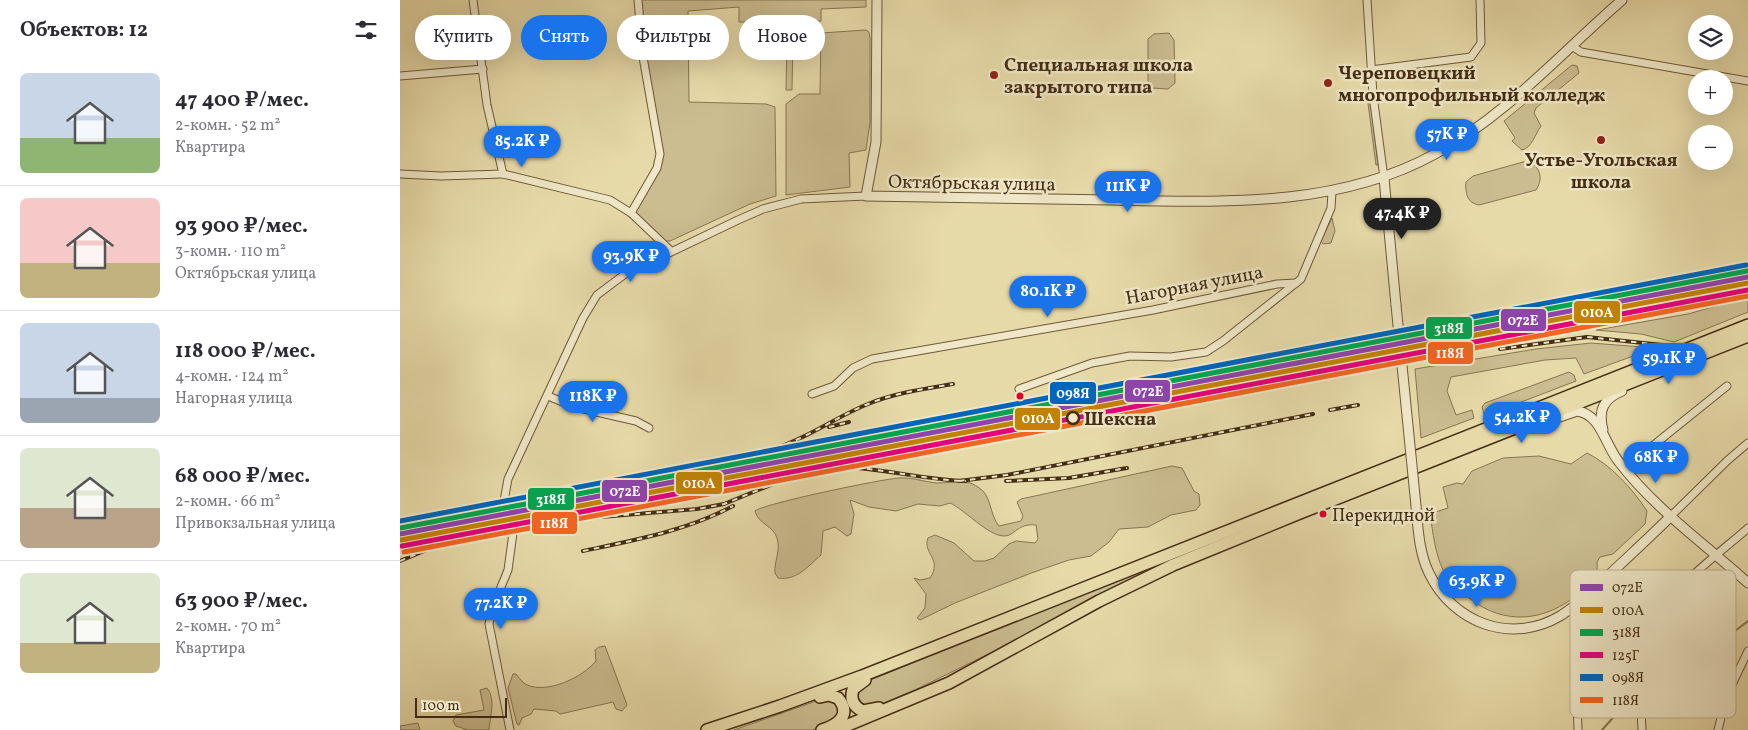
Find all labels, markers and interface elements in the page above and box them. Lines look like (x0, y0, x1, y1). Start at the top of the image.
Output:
chip: Купить (415, 15, 511, 60)
chip: Снять (521, 15, 607, 60)
chip: Фильтры (617, 15, 729, 60)
chip: Новое (739, 15, 825, 60)
map controls (1688, 15, 1733, 170)
button: layers (1688, 15, 1733, 60)
text: Объектов: 12 (20, 16, 148, 45)
icon: filters (352, 16, 380, 44)
place label: Специальная школа закрытого типа (1004, 53, 1193, 101)
place label: Череповецкий многопрофильный колледж (1338, 61, 1606, 109)
marker: Специальная школа закрытого типа (988, 69, 1000, 81)
button: + (1688, 70, 1733, 115)
marker: Череповецкий многопрофильный колледж (1322, 77, 1334, 89)
text: 47 400 ₽/мес. (175, 86, 309, 115)
icon: home (60, 93, 120, 153)
text: 2-комн. · 52 m² (175, 115, 280, 137)
pin: 57K ₽ (1412, 119, 1482, 161)
text: 57K ₽ (1426, 124, 1468, 146)
button: − (1688, 125, 1733, 170)
pin: 85.2K ₽ (476, 126, 568, 168)
text: 85.2K ₽ (495, 131, 549, 153)
marker: Устье-Угольская школа (1595, 134, 1607, 146)
text: Квартира (175, 137, 245, 159)
place label: Устье-Угольская школа (1524, 148, 1678, 196)
street label: Октябрьская улица (888, 170, 1056, 198)
pin: 111K ₽ (1087, 170, 1169, 213)
text: 111K ₽ (1105, 176, 1151, 198)
pin: 47.4K ₽ (1356, 198, 1448, 240)
text: 47.4K ₽ (1374, 203, 1430, 225)
text: 93 900 ₽/мес. (175, 212, 308, 241)
icon: home (60, 218, 120, 278)
pin: 93.9K ₽ (585, 240, 677, 283)
text: 3-комн. · 110 m² (175, 241, 286, 263)
text: 93.9K ₽ (603, 246, 659, 268)
street label: Нагорная улица (1123, 260, 1266, 312)
text: Октябрьская улица (175, 263, 316, 285)
pin: 80.1K ₽ (1002, 276, 1094, 318)
text: 80.1K ₽ (1020, 281, 1076, 303)
line badge: 010А (1573, 300, 1621, 324)
text: 010А (1581, 304, 1613, 323)
line badge: 072Е (1500, 308, 1547, 332)
text: 072Е (1507, 312, 1539, 331)
line badge: 318Я (1425, 316, 1473, 340)
text: 318Я (1434, 320, 1464, 339)
text: 118 000 ₽/мес. (175, 337, 316, 366)
line badge: 118Я (1427, 341, 1474, 365)
pin: 59.1K ₽ (1623, 342, 1715, 385)
icon: home (60, 343, 120, 403)
text: 118Я (1436, 345, 1464, 364)
text: 59.1K ₽ (1642, 348, 1696, 370)
text: 4-комн. · 124 m² (175, 366, 288, 388)
line badge: 072Е (1124, 379, 1171, 403)
pin: 118K ₽ (552, 380, 634, 423)
line badge: 098Я (1049, 381, 1097, 405)
text: 072Е (1132, 383, 1164, 402)
text: 098Я (1056, 385, 1090, 404)
text: 118K ₽ (569, 386, 617, 408)
text: Нагорная улица (175, 388, 293, 410)
unlabelled marker (1015, 391, 1025, 401)
pin: 54.2K ₽ (1476, 402, 1568, 444)
line badge: 010А (1014, 407, 1061, 431)
place label: Шексна (1084, 407, 1156, 433)
text: 54.2K ₽ (1494, 407, 1550, 429)
text: 010А (1022, 410, 1054, 429)
marker: Шексна (1066, 411, 1080, 425)
pin: 68K ₽ (1621, 442, 1691, 484)
text: 68K ₽ (1634, 447, 1678, 469)
text: 68 000 ₽/мес. (175, 462, 310, 491)
icon: home (60, 468, 120, 528)
line badge: 010А (675, 471, 723, 495)
text: 010А (683, 475, 715, 494)
line badge: 072Е (601, 479, 648, 503)
text: 072Е (609, 483, 641, 502)
line badge: 318Я (527, 487, 575, 511)
text: 2-комн. · 66 m² (175, 491, 280, 513)
text: 318Я (536, 491, 566, 510)
place label: Перекидной (1332, 504, 1435, 529)
marker: Перекидной (1318, 509, 1328, 519)
line badge: 118Я (531, 511, 578, 535)
text: Привокзальная улица (175, 513, 336, 535)
text: 118Я (540, 515, 568, 534)
pin: 63.9K ₽ (1431, 566, 1523, 608)
legend (1570, 570, 1736, 718)
text: 63.9K ₽ (1449, 571, 1505, 593)
text: 072Е (1612, 579, 1643, 598)
text: 63 900 ₽/мес. (175, 587, 308, 616)
pin: 77.2K ₽ (455, 588, 547, 630)
icon: home (60, 593, 120, 653)
text: 77.2K ₽ (475, 593, 527, 615)
text: 010А (1612, 602, 1644, 621)
text: 2-комн. · 70 m² (175, 616, 281, 638)
text: 318Я (1612, 624, 1641, 643)
text: Квартира (175, 638, 245, 660)
text: 125Г (1612, 647, 1640, 666)
text: 098Я (1612, 669, 1644, 688)
text: 118Я (1612, 692, 1639, 711)
scale bar (415, 695, 508, 718)
text: 100 m (422, 697, 460, 716)

